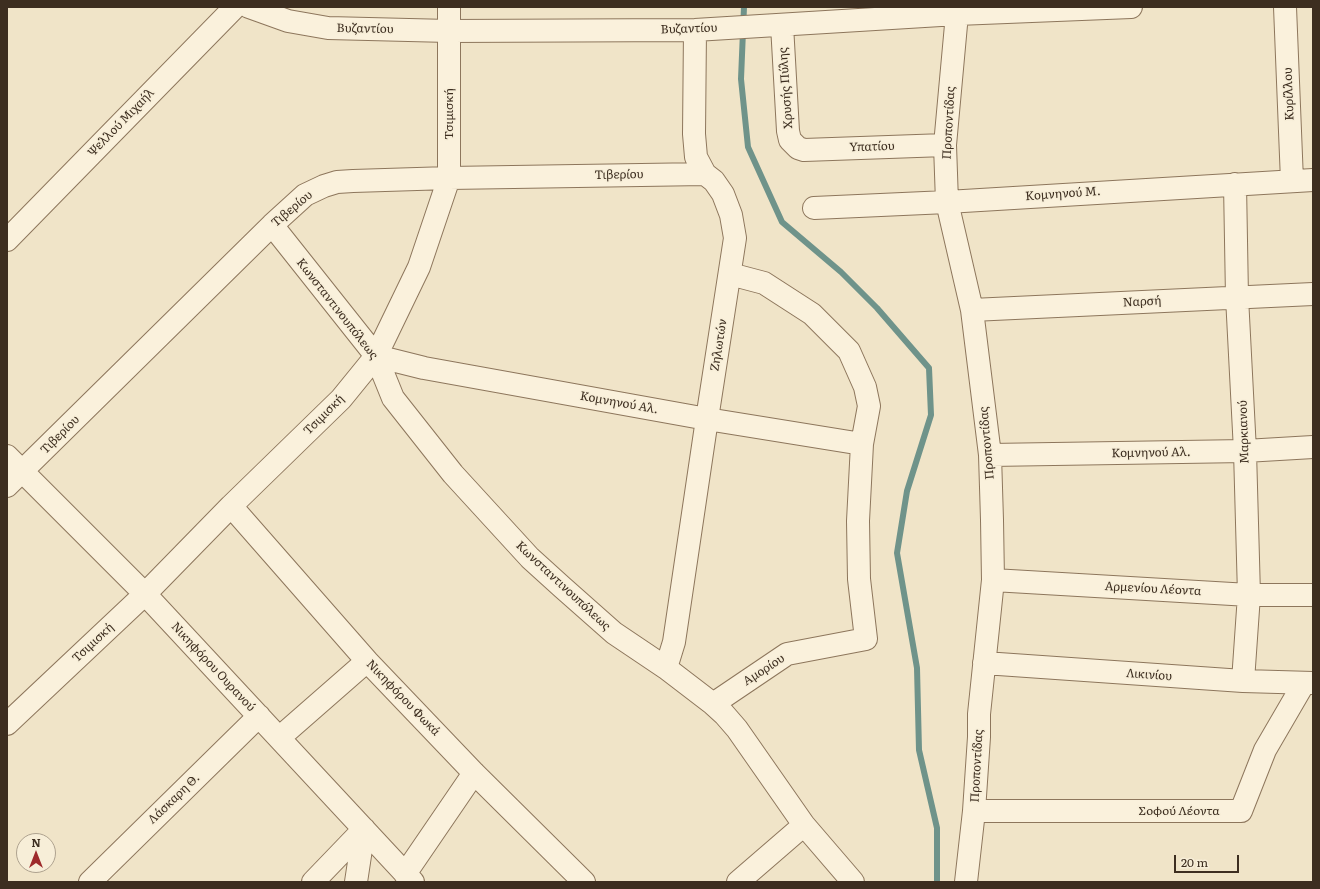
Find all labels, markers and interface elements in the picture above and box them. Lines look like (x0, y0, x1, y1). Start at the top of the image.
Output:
street label: Βυζαντίου (336, 21, 394, 37)
street label: Βυζαντίου (660, 21, 718, 37)
street label: Χρυσής Πύλης (776, 47, 796, 129)
street label: Κυρίλλου (1281, 67, 1297, 121)
street label: Ψελλού Μιχαήλ (85, 86, 157, 160)
street label: Προποντίδας (940, 86, 958, 160)
street label: Τσιμισκή (442, 88, 456, 140)
street label: Υπατίου (849, 139, 895, 155)
street label: Τιβερίου (594, 167, 644, 183)
street label: Κομνηνού Μ. (1025, 184, 1101, 204)
street label: Τιβερίου (269, 188, 315, 230)
street label: Κωνσταντινουπόλεως (293, 256, 381, 362)
street label: Ναρσή (1122, 294, 1162, 310)
street label: Ζηλωτών (708, 318, 730, 372)
street label: Κομνηνού Αλ. (579, 389, 659, 417)
street label: Τσιμισκή (301, 392, 347, 438)
street label: Μαρκιανού (1236, 400, 1252, 464)
street label: Προποντίδας (977, 406, 997, 480)
street label: Τιβερίου (38, 413, 82, 457)
street label: Κομνηνού Αλ. (1111, 445, 1191, 461)
street label: Κωνσταντινουπόλεως (513, 538, 613, 634)
street label: Αρμενίου Λέοντα (1104, 579, 1202, 599)
street label: Νικηφόρου Ουρανού (168, 619, 258, 715)
street label: Τσιμισκή (69, 620, 117, 666)
street label: Αμορίου (741, 651, 787, 689)
street label: Νικηφόρου Φωκά (363, 657, 443, 739)
street label: Λικινίου (1125, 666, 1173, 684)
street label: Προποντίδας (968, 729, 986, 803)
street label: Λάσκαρη Θ. (145, 771, 203, 827)
street label: Σοφού Λέοντα (1138, 804, 1220, 818)
north arrow (16, 833, 56, 873)
text: N (31, 834, 41, 850)
scale bar (1176, 847, 1241, 873)
text: 20 m (1181, 853, 1208, 871)

